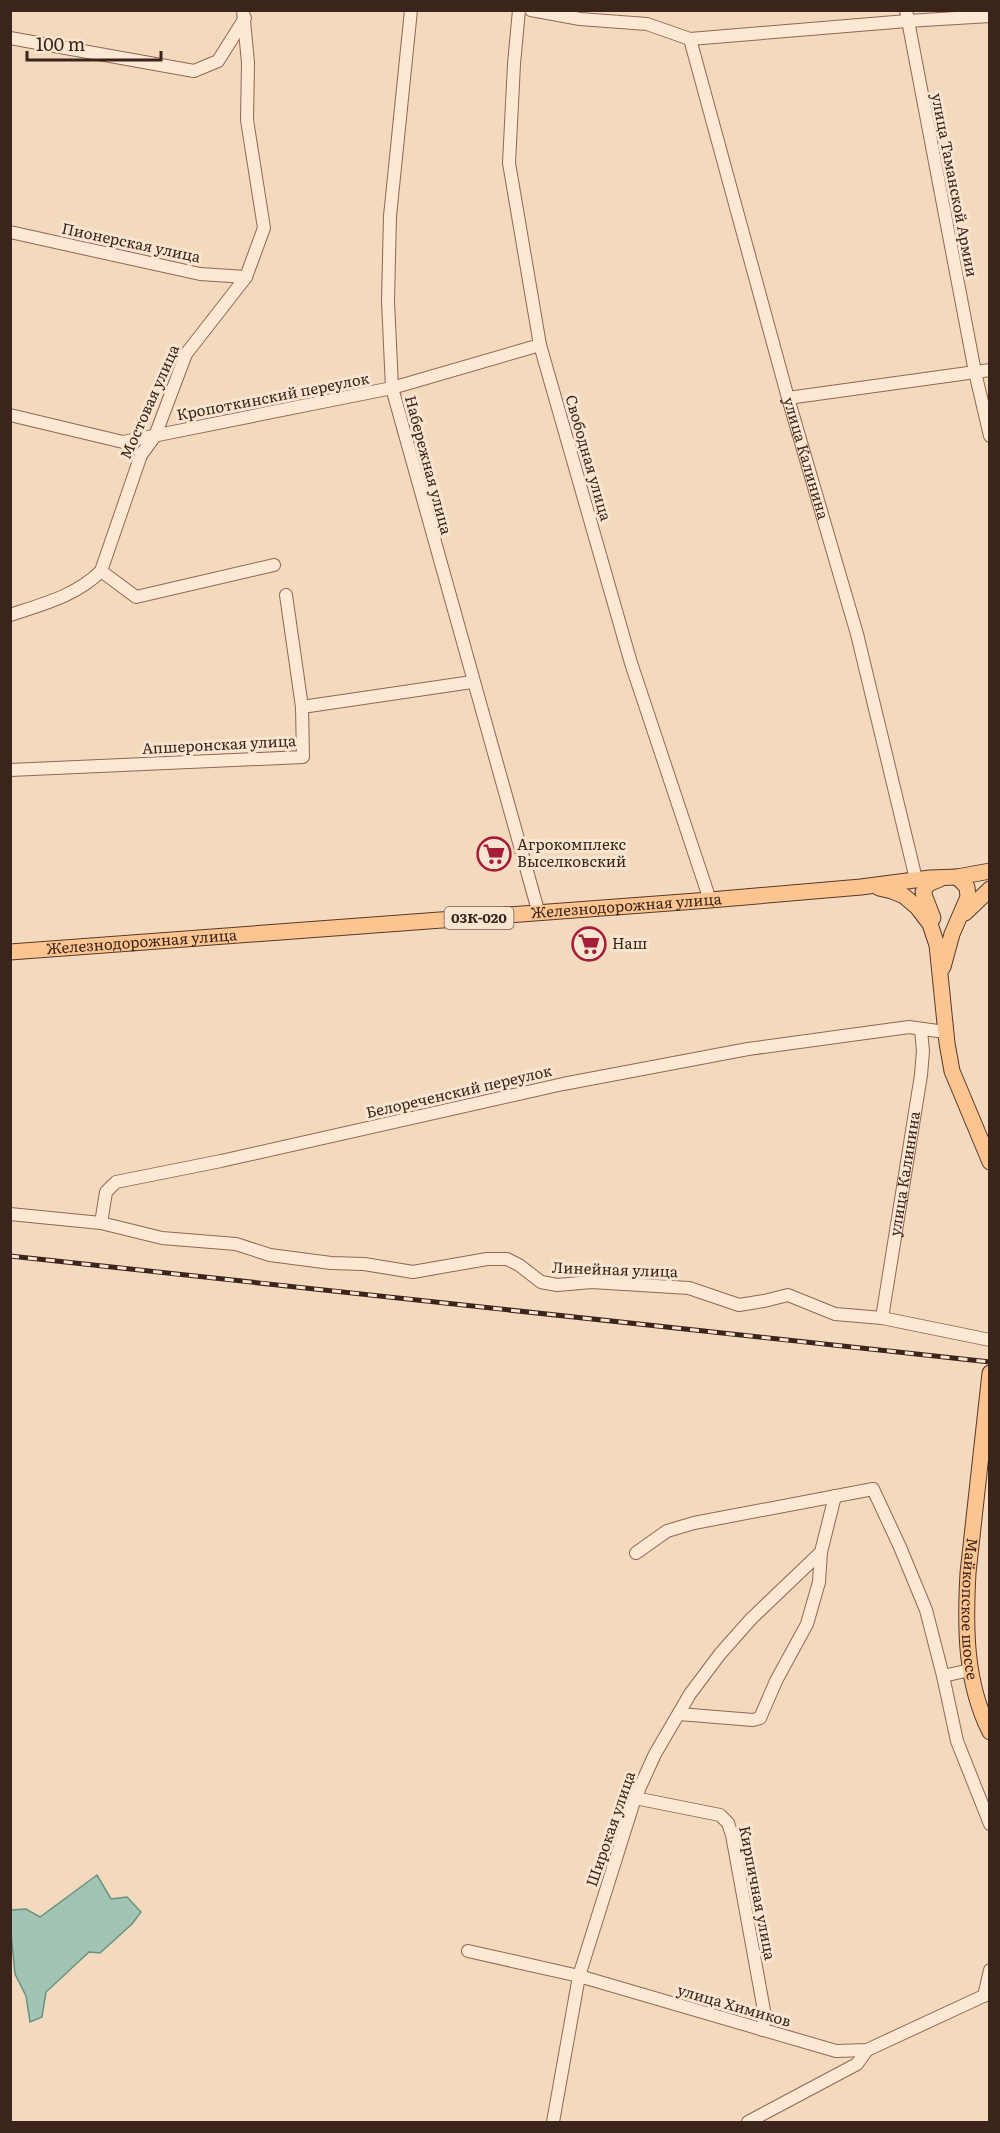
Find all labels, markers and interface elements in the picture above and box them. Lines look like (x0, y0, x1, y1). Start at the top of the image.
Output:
scale bar (27, 24, 160, 62)
text: 100 m (36, 30, 85, 57)
street label: улица Таманской Армии (926, 91, 985, 279)
street label: Пионерская улица (60, 216, 204, 268)
street label: Мостовая улица (113, 340, 185, 462)
street label: Кропоткинский переулок (174, 366, 371, 426)
street label: Набережная улица (400, 392, 459, 538)
street label: Свободная улица (560, 392, 619, 524)
street label: улица Калинина (778, 394, 836, 523)
street label: Апшеронская улица (141, 728, 297, 759)
place label: Агрокомплекс Выселковский (517, 832, 626, 872)
supermarket icon: Агрокомплекс Выселковский (476, 836, 512, 872)
street label: Железнодорожная улица (530, 886, 723, 923)
road number: 03К-020 (444, 907, 514, 929)
street label: Железнодорожная улица (45, 922, 239, 959)
supermarket icon: Наш (571, 926, 607, 962)
place label: Наш (612, 931, 647, 954)
street label: Белореченский переулок (363, 1058, 554, 1123)
street label: улица Калинина (882, 1108, 925, 1238)
street label: Линейная улица (552, 1255, 679, 1282)
street label: Майкопское шоссе (957, 1537, 985, 1682)
street label: Широкая улица (579, 1767, 640, 1889)
street label: Кирпичная улица (734, 1823, 783, 1963)
street label: улица Химиков (675, 1977, 794, 2032)

